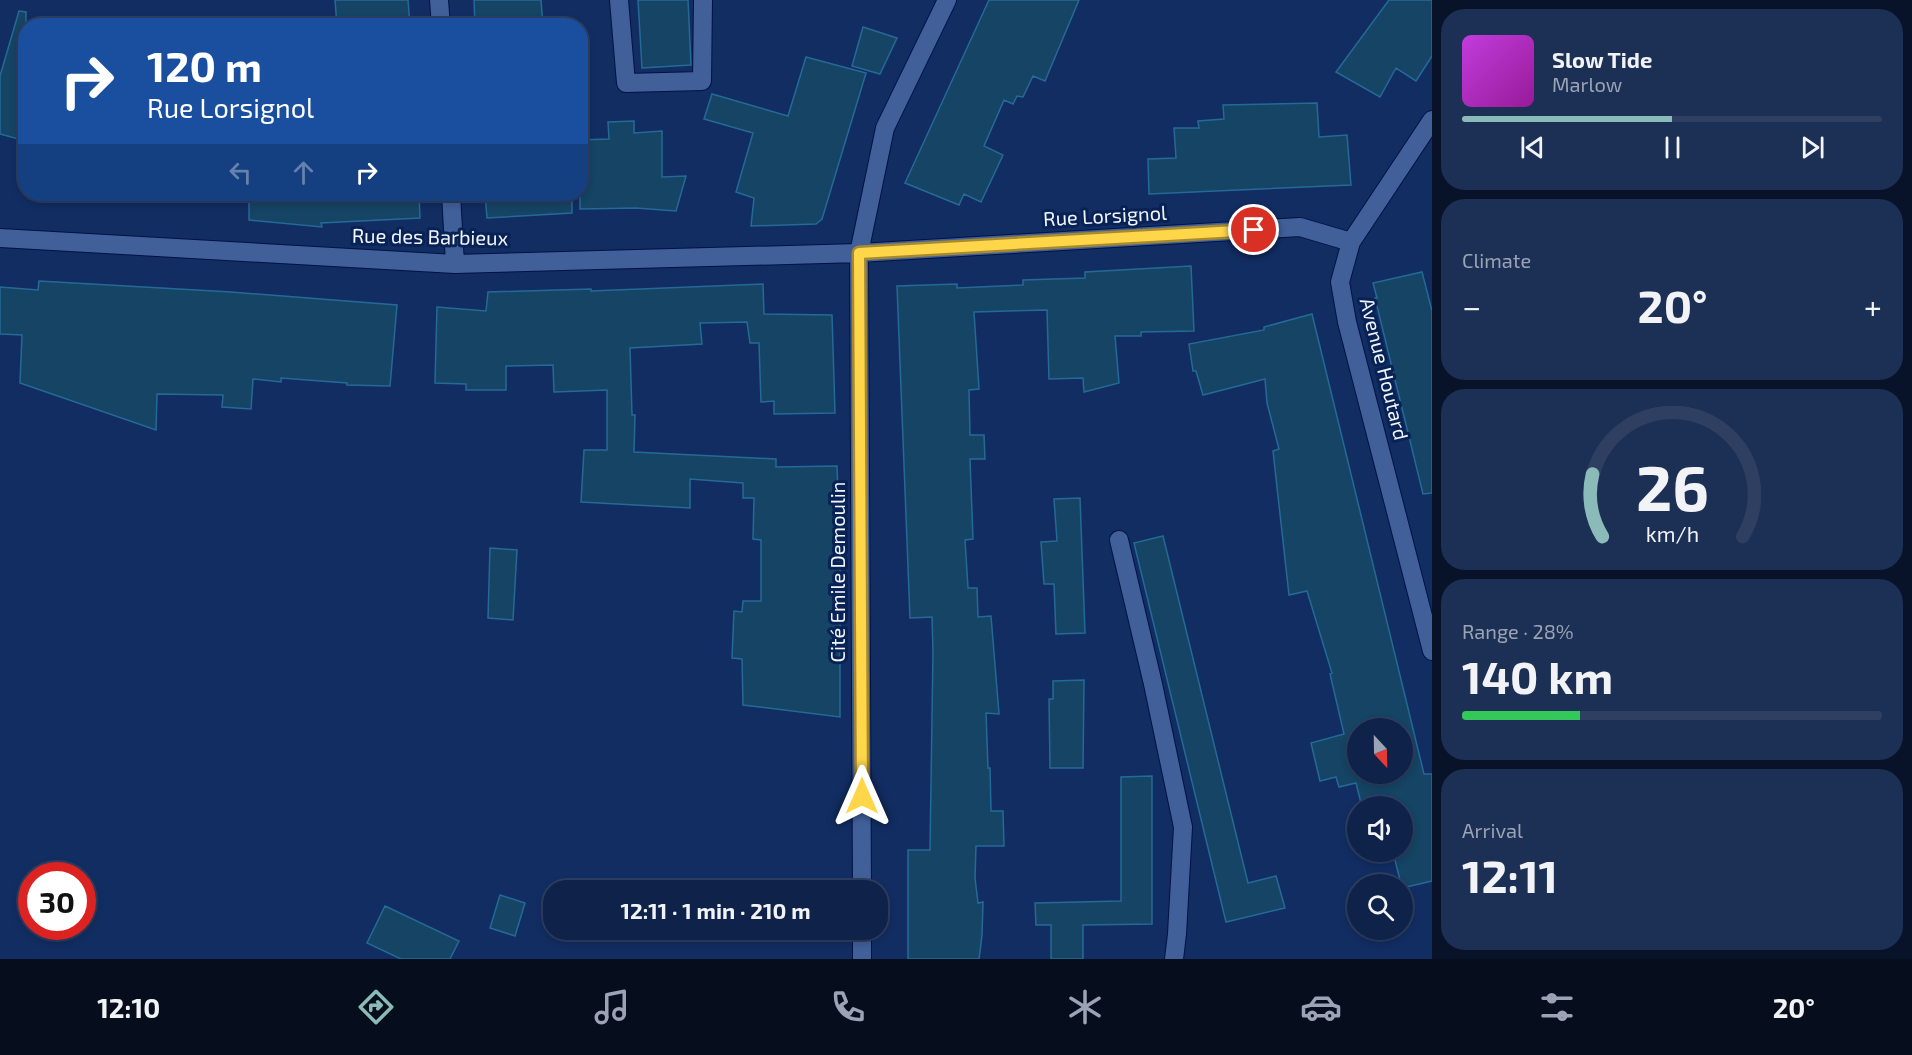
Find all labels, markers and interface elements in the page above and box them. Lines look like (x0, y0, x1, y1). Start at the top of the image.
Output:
text: 120 m (147, 40, 262, 90)
icon: right (48, 42, 126, 120)
text: Slow Tide (1552, 46, 1652, 72)
text: Marlow (1552, 72, 1622, 96)
text: Rue Lorsignol (147, 91, 314, 123)
icon: previous (1516, 131, 1549, 164)
icon: pause (1656, 131, 1689, 164)
icon: next (1796, 131, 1829, 164)
icon: left (224, 156, 257, 189)
icon: ahead (287, 156, 320, 189)
icon: right (350, 156, 383, 189)
street label: Rue Lorsignol (1043, 200, 1167, 230)
pin (1228, 204, 1279, 255)
icon: arrive (1237, 213, 1270, 246)
street label: Rue des Barbieux (352, 223, 509, 249)
text: Climate (1462, 248, 1531, 272)
text: 20° (1638, 278, 1708, 332)
text: − (1462, 286, 1481, 326)
text: + (1864, 286, 1882, 326)
street label: Avenue Houtard (1356, 295, 1414, 442)
text: 26 (1635, 449, 1709, 524)
street label: Cité Emile Demoulin (825, 482, 849, 662)
text: km/h (1645, 521, 1699, 546)
text: Range · 28% (1462, 619, 1574, 643)
text: 140 km (1462, 649, 1613, 703)
north arrow (1347, 718, 1413, 784)
map controls (1347, 718, 1413, 940)
position arrow (830, 764, 894, 828)
button: sound (1347, 796, 1413, 862)
text: Arrival (1462, 818, 1523, 842)
text: 12:11 (1462, 848, 1558, 902)
speed limit sign: 30 (18, 862, 96, 940)
button: search (1347, 874, 1413, 940)
text: 12:11 · 1 min · 210 m (620, 897, 811, 923)
icon: directions (355, 986, 397, 1028)
icon: music (591, 986, 633, 1028)
icon: phone (827, 986, 869, 1028)
icon: climate (1064, 986, 1106, 1028)
icon: car (1300, 986, 1342, 1028)
icon: filters (1536, 986, 1578, 1028)
text: 12:10 (97, 991, 160, 1023)
text: 20° (1773, 991, 1815, 1023)

